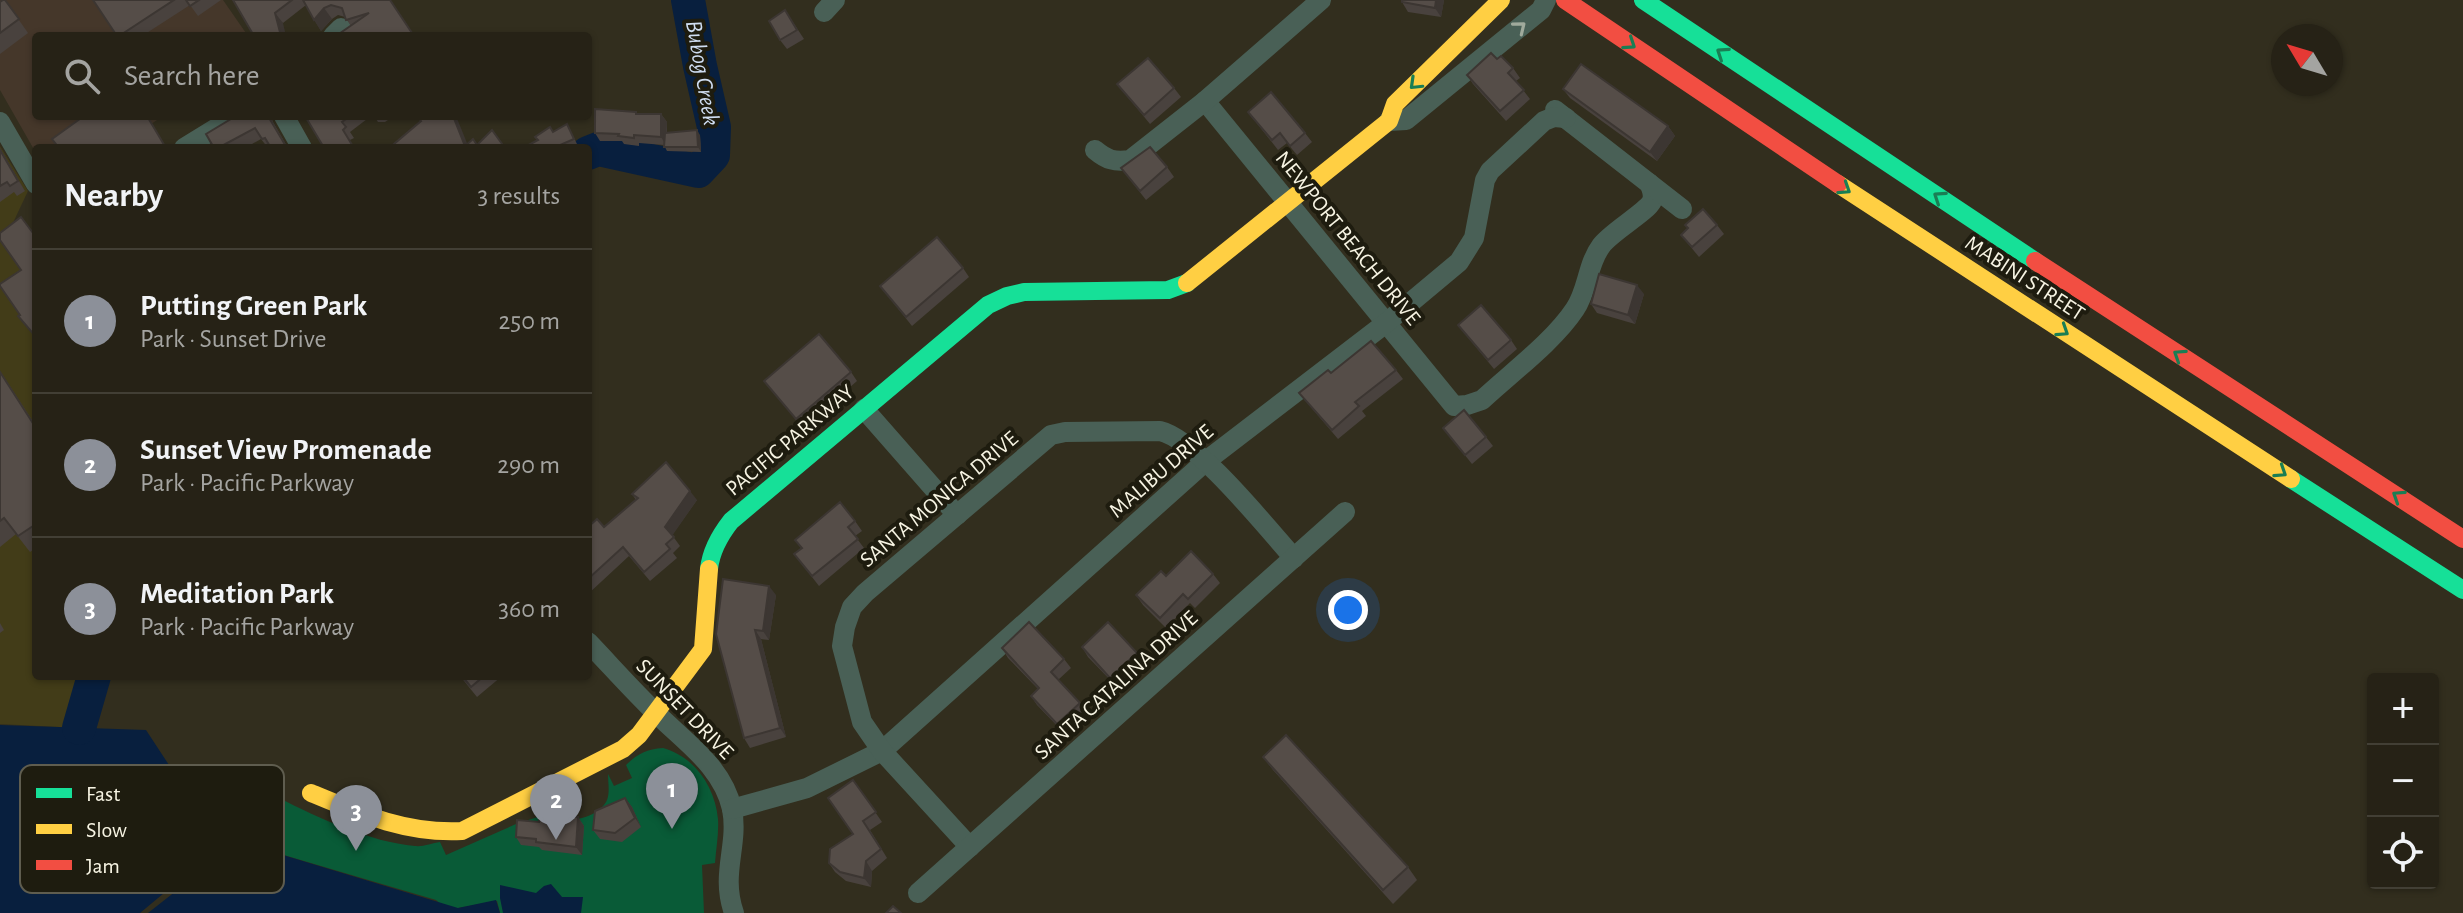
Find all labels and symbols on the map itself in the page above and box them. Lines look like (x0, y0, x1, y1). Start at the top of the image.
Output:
water label: Bubog Creek (681, 18, 723, 128)
one-way arrow (1511, 22, 1526, 37)
north arrow (2271, 24, 2343, 96)
one-way arrow (1621, 34, 1635, 49)
one-way arrow (1717, 48, 1731, 63)
one-way arrow (1410, 75, 1424, 90)
street label: NEWPORT BEACH DRIVE (1271, 147, 1425, 329)
one-way arrow (1836, 179, 1851, 194)
one-way arrow (1933, 192, 1947, 207)
street label: MABINI STREET (1961, 231, 2089, 325)
one-way arrow (2054, 321, 2069, 336)
one-way arrow (2174, 350, 2188, 365)
street label: PACIFIC PARKWAY (722, 380, 859, 500)
street label: MALIBU DRIVE (1105, 420, 1217, 522)
street label: SANTA MONICA DRIVE (856, 427, 1022, 571)
one-way arrow (2272, 463, 2287, 478)
one-way arrow (2392, 491, 2406, 506)
your location (1328, 590, 1368, 630)
street label: SANTA CATALINA DRIVE (1030, 606, 1202, 764)
street label: SUNSET DRIVE (632, 655, 738, 764)
pin: 1 (646, 763, 698, 829)
legend (20, 765, 284, 893)
pin: 2 (530, 774, 582, 840)
text: Fast (86, 783, 120, 805)
pin: 3 (330, 785, 382, 851)
text: Slow (86, 819, 127, 841)
text: Jam (86, 855, 120, 877)

